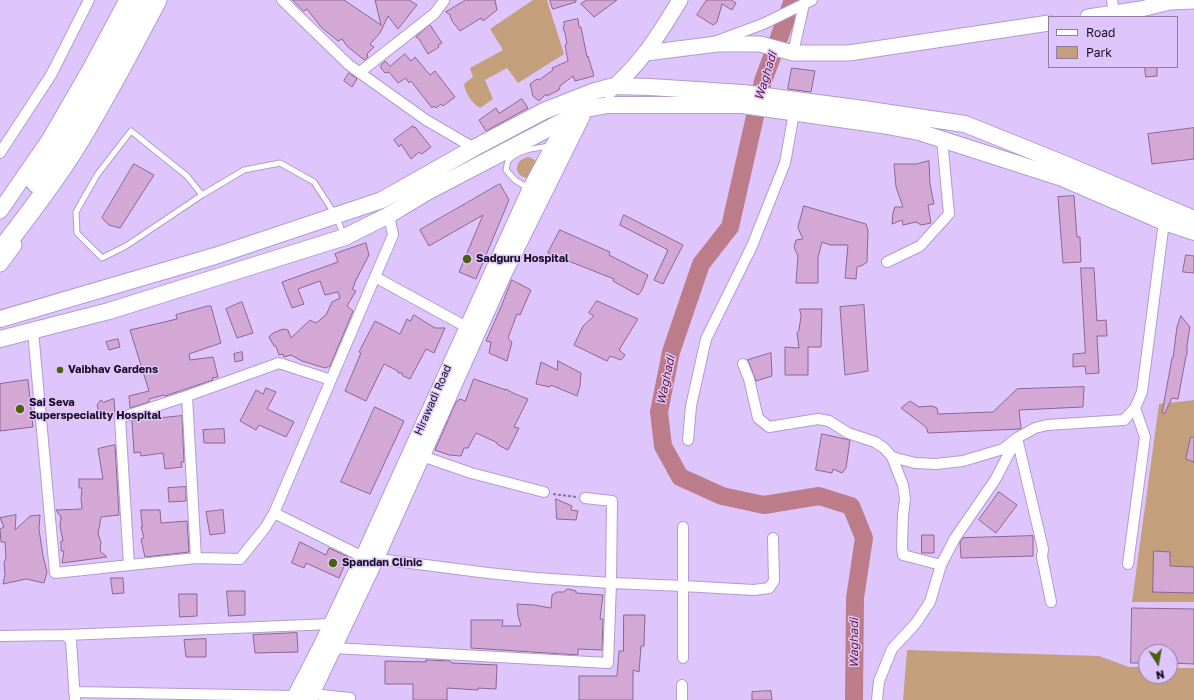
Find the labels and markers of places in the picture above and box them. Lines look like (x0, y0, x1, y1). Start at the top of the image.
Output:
place label: Sadguru Hospital (476, 252, 569, 266)
marker: Sadguru Hospital (461, 253, 473, 265)
place label: Vaibhav Gardens (68, 363, 158, 377)
marker: Vaibhav Gardens (55, 365, 65, 375)
place label: Sai Seva Superspeciality Hospital (29, 396, 162, 422)
marker: Sai Seva Superspeciality Hospital (14, 403, 26, 415)
place label: Spandan Clinic (342, 556, 422, 570)
marker: Spandan Clinic (327, 557, 339, 569)

